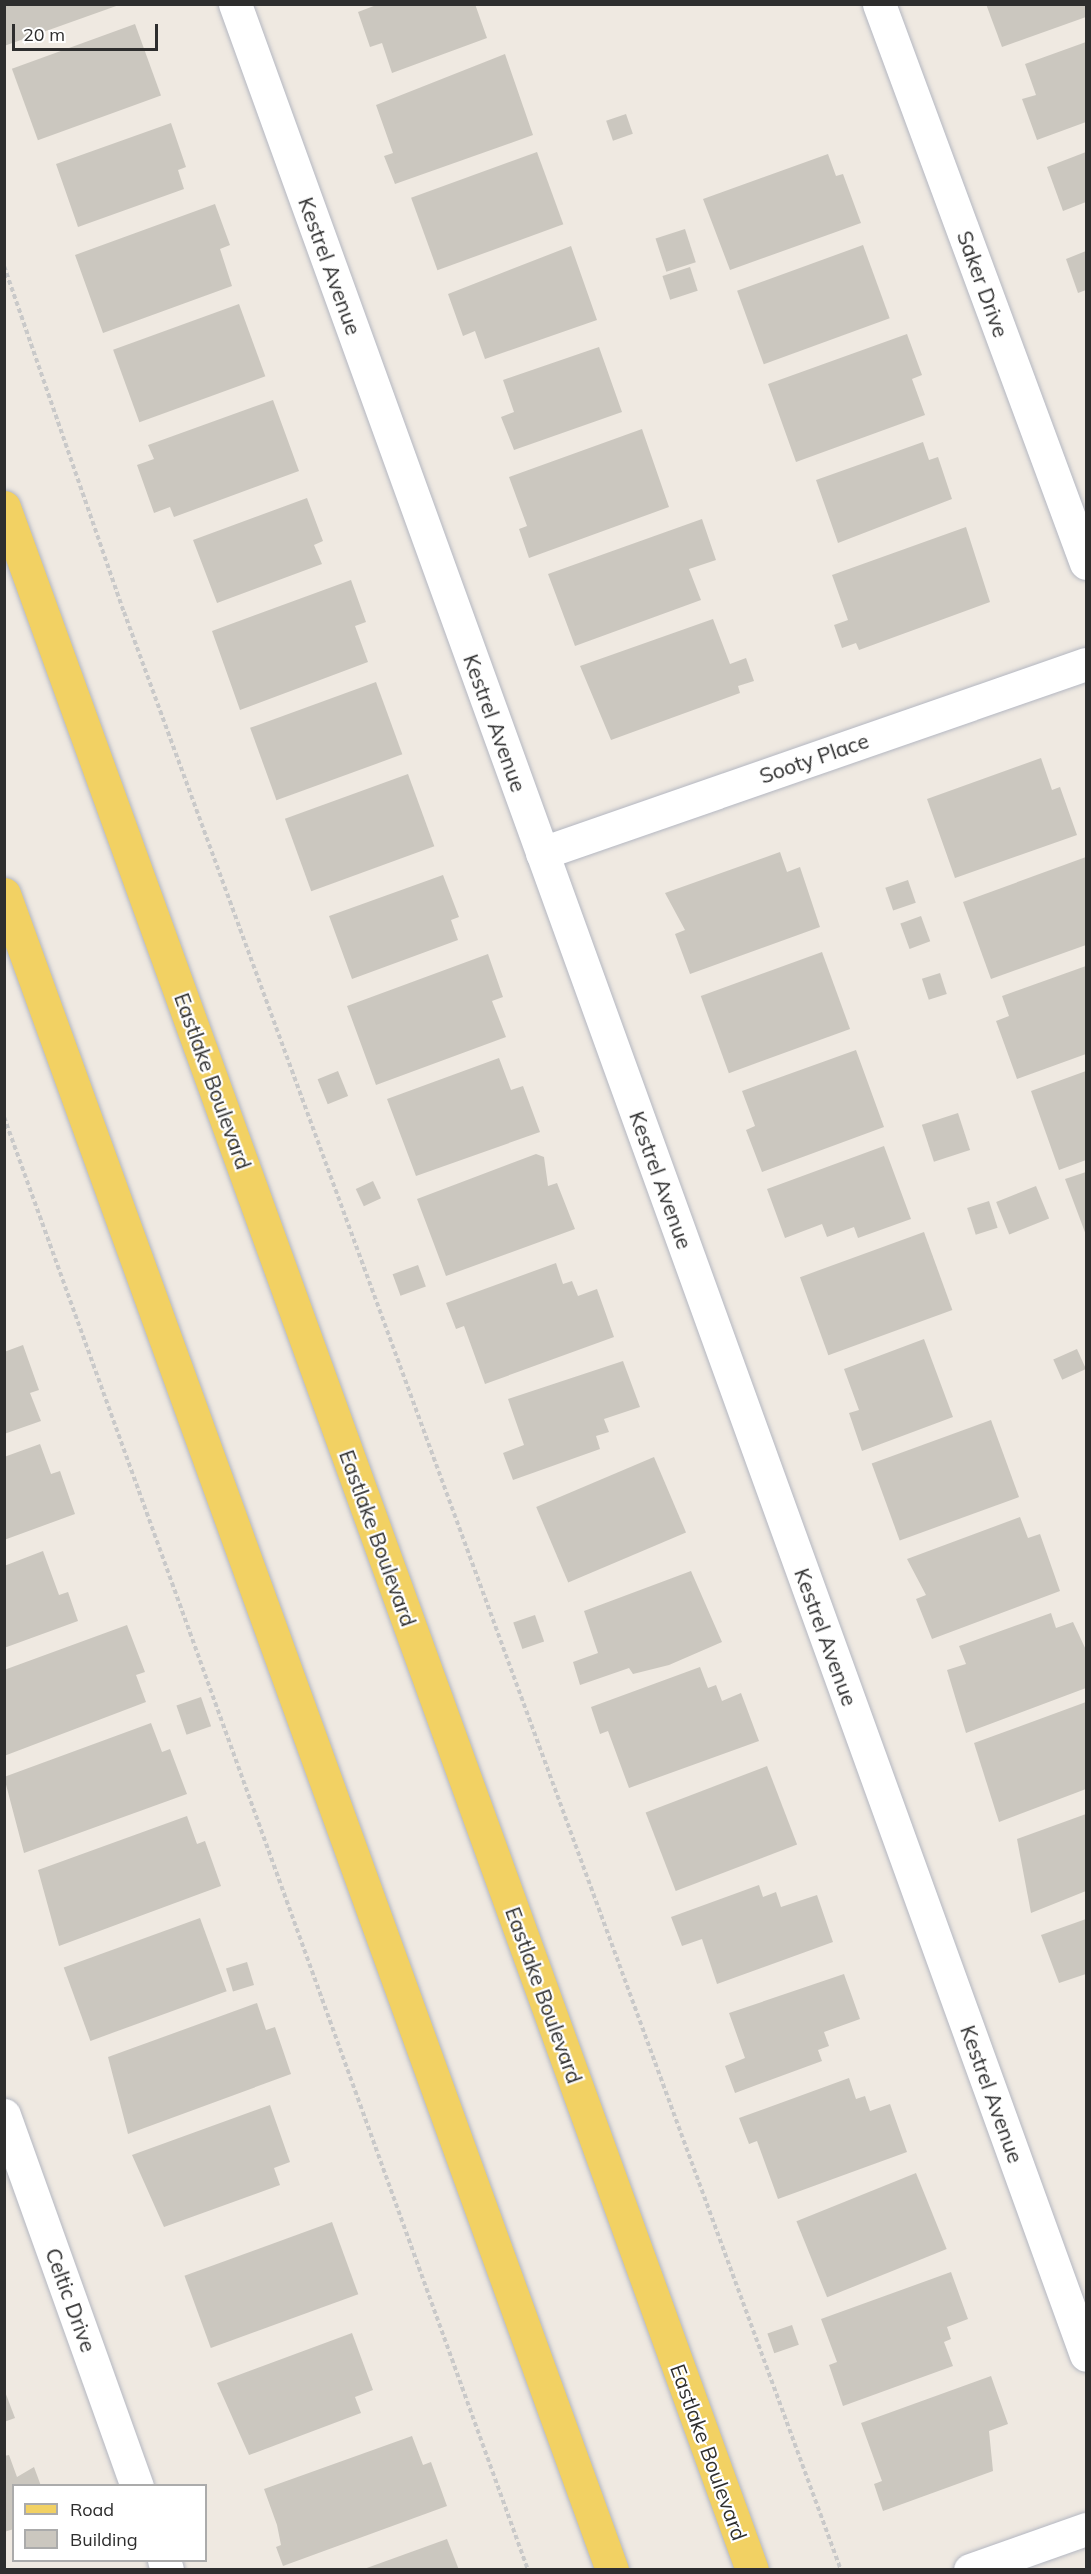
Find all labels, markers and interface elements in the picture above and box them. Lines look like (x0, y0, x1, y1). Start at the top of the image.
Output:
scale bar (15, 12, 160, 50)
text: 20 m (23, 23, 65, 46)
street label: Kestrel Avenue (293, 194, 367, 338)
street label: Saker Drive (952, 227, 1014, 341)
street label: Kestrel Avenue (458, 651, 532, 795)
street label: Sooty Place (756, 728, 872, 788)
street label: Eastlake Boulevard (169, 989, 257, 1173)
street label: Kestrel Avenue (624, 1108, 698, 1252)
street label: Eastlake Boulevard (334, 1446, 422, 1630)
street label: Kestrel Avenue (789, 1565, 863, 1709)
street label: Eastlake Boulevard (500, 1903, 588, 2087)
street label: Kestrel Avenue (955, 2022, 1029, 2166)
street label: Celtic Drive (41, 2244, 101, 2356)
street label: Eastlake Boulevard (665, 2360, 753, 2544)
legend (12, 2484, 207, 2562)
text: Road (70, 2498, 114, 2521)
text: Building (70, 2528, 138, 2551)

